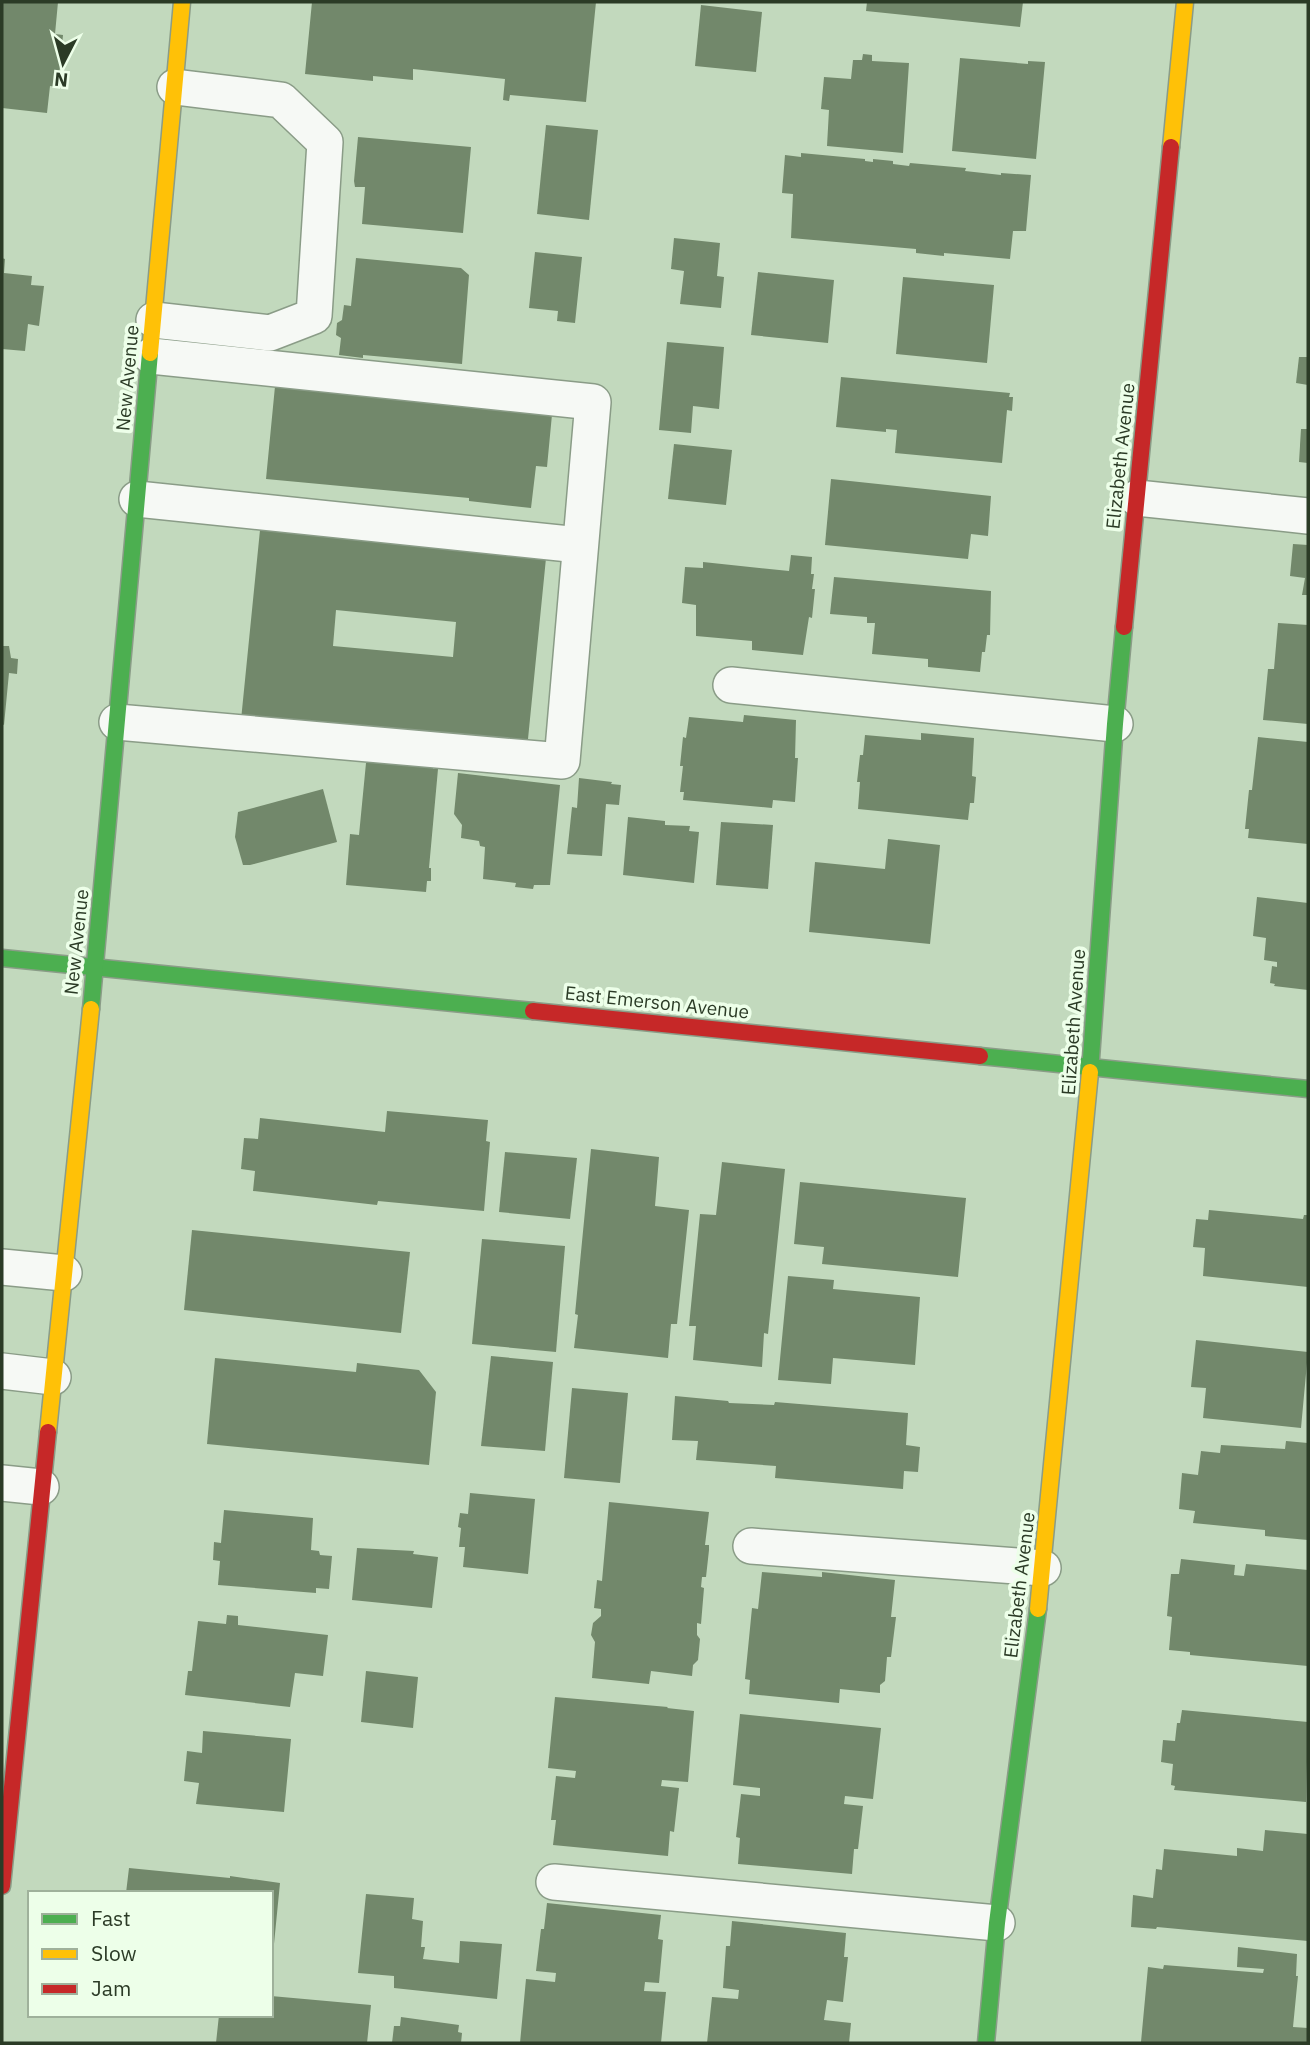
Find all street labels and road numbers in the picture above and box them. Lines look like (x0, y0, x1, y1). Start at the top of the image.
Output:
street label: New Avenue (110, 324, 144, 432)
street label: Elizabeth Avenue (1100, 382, 1140, 530)
street label: New Avenue (59, 888, 93, 996)
street label: Elizabeth Avenue (1056, 948, 1090, 1096)
street label: East Emerson Avenue (564, 980, 750, 1024)
street label: Elizabeth Avenue (998, 1511, 1040, 1659)

